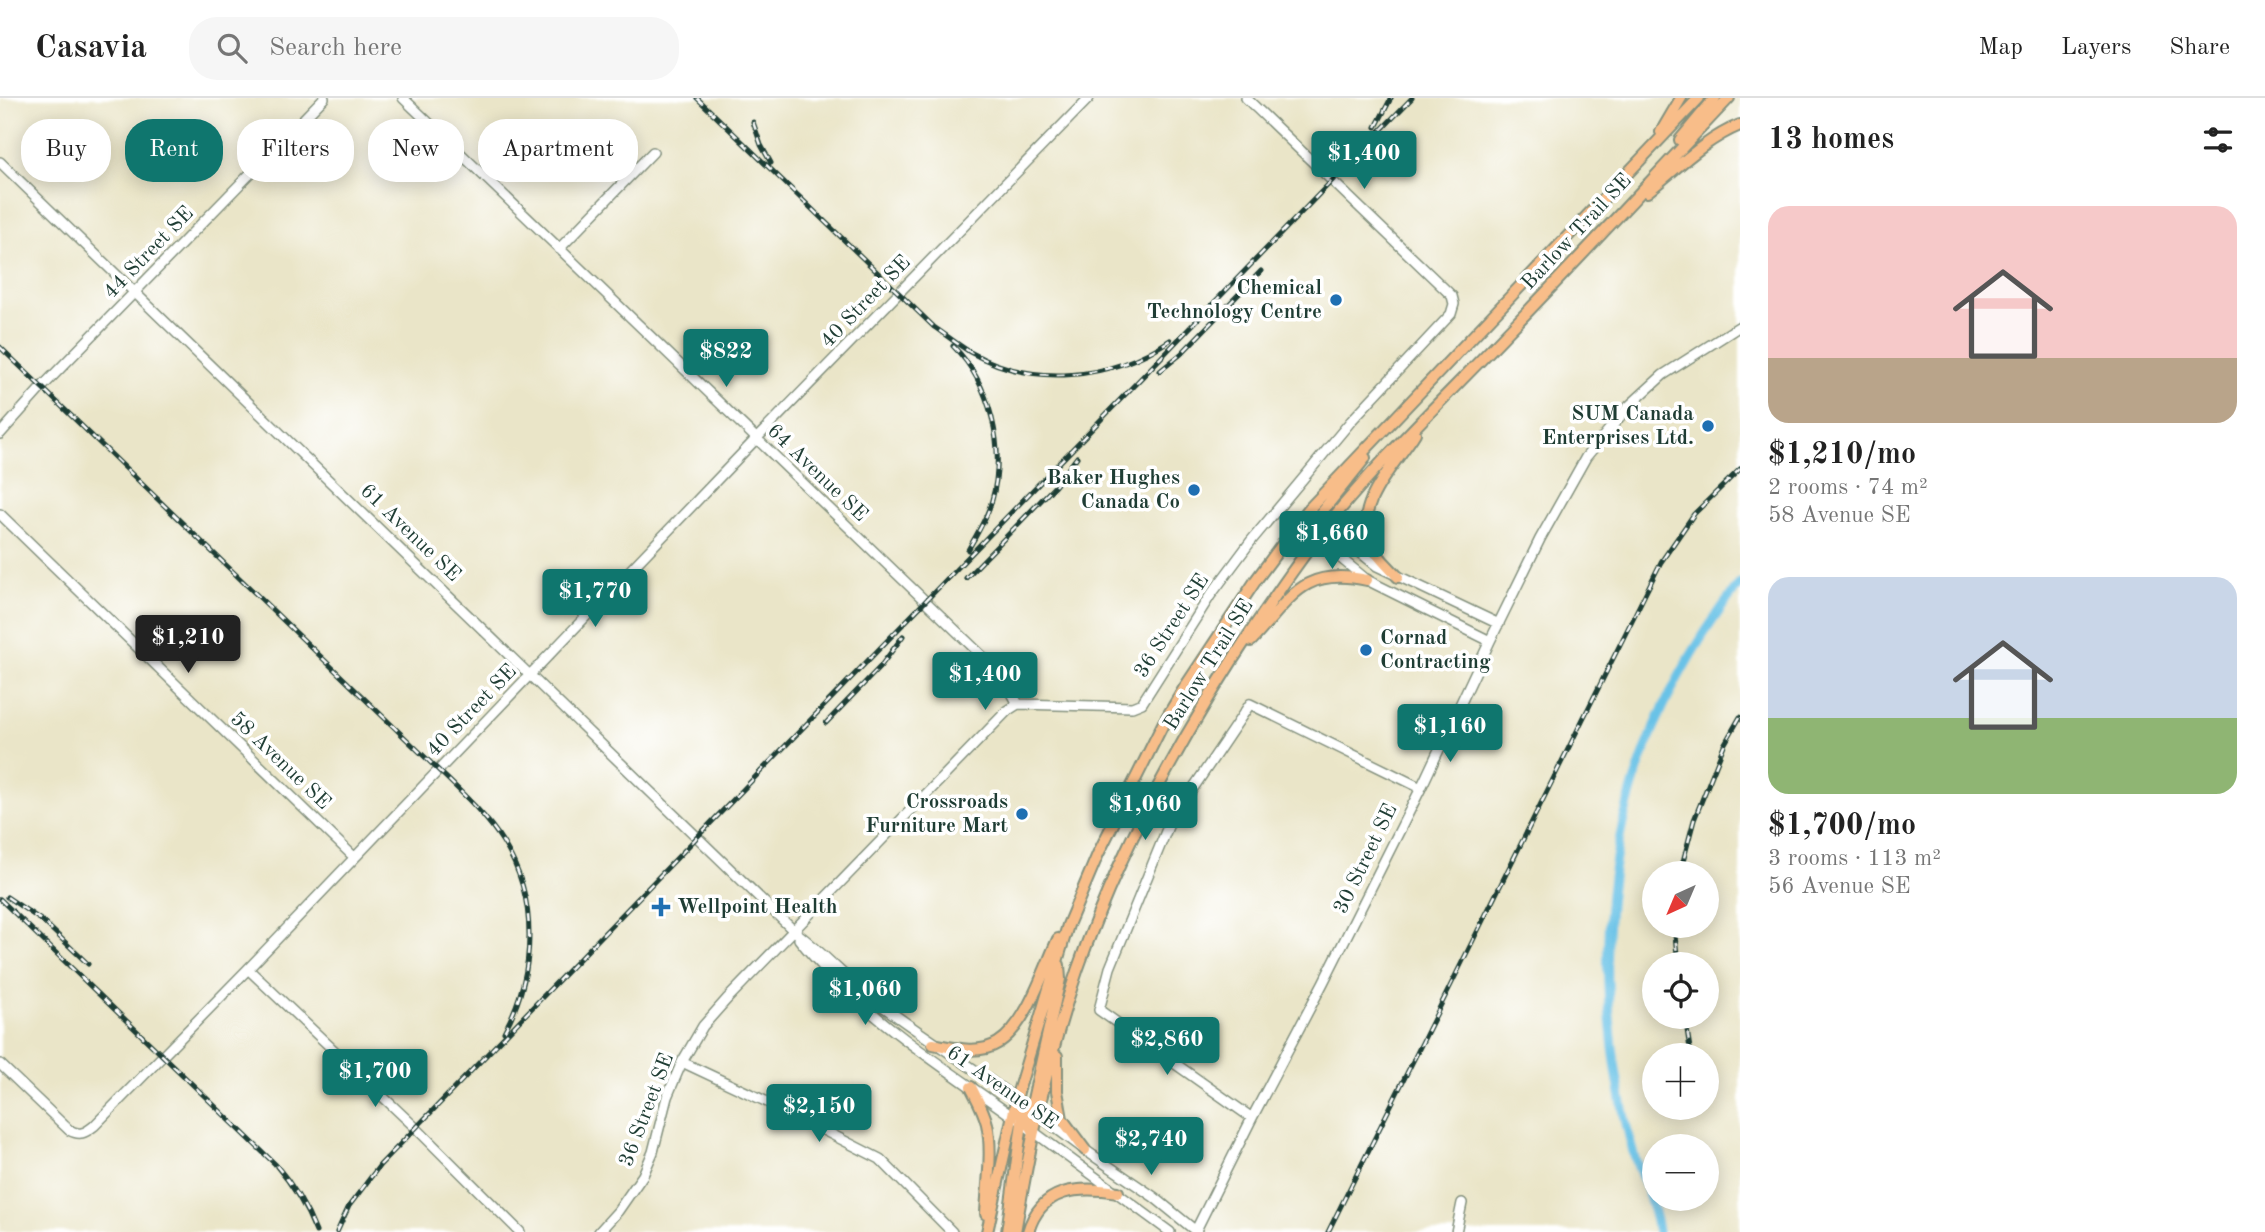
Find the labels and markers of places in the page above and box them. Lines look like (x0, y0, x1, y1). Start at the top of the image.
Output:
pin: $1,400 (1307, 132, 1421, 191)
place label: Chemical Technology Centre (1147, 278, 1322, 323)
marker: Chemical Technology Centre (1328, 292, 1344, 308)
pin: $822 (685, 330, 767, 389)
place label: SUM Canada Enterprises Ltd. (1542, 404, 1694, 449)
marker: SUM Canada Enterprises Ltd. (1700, 418, 1716, 434)
place label: Baker Hughes Canada Co (1047, 468, 1180, 513)
marker: Baker Hughes Canada Co (1186, 482, 1202, 498)
pin: $1,660 (1275, 512, 1389, 571)
pin: $1,770 (538, 570, 652, 629)
pin: $1,210 (131, 616, 245, 675)
place label: Cornad Contracting (1380, 628, 1491, 673)
marker: Cornad Contracting (1358, 642, 1374, 658)
pin: $1,400 (928, 652, 1042, 712)
pin: $1,160 (1393, 704, 1507, 764)
pin: $1,060 (1088, 782, 1202, 842)
place label: Crossroads Furniture Mart (865, 792, 1008, 837)
marker: Crossroads Furniture Mart (1014, 806, 1030, 822)
marker: Wellpoint Health (651, 897, 671, 917)
place label: Wellpoint Health (677, 897, 838, 918)
pin: $1,060 (808, 968, 922, 1027)
pin: $2,860 (1110, 1018, 1224, 1077)
pin: $1,700 (318, 1049, 432, 1109)
pin: $2,150 (762, 1084, 876, 1144)
pin: $2,740 (1094, 1118, 1208, 1177)

